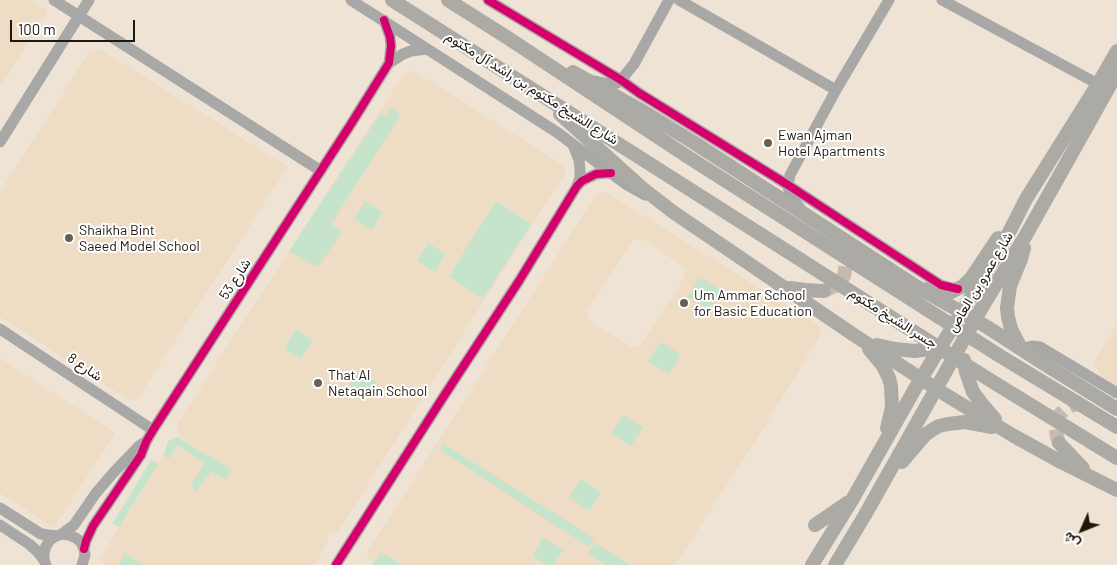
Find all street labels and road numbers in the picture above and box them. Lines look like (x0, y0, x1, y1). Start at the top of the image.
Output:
street label: شارع الشيخ مكتوم بن راشد آل مكتوم (442, 28, 622, 148)
street label: شارع عمرو بن العاص (943, 229, 1017, 335)
street label: شارع 53 (216, 255, 254, 303)
street label: جسر الشيخ مكتوم (846, 284, 940, 352)
street label: شارع 8 (64, 349, 106, 385)

